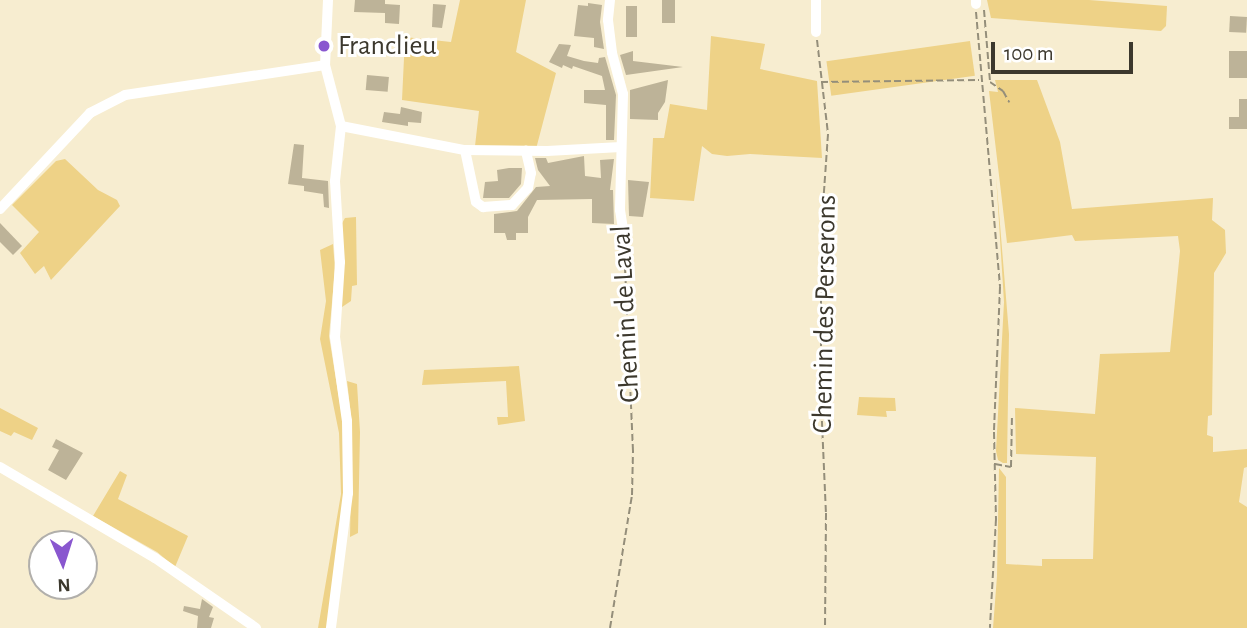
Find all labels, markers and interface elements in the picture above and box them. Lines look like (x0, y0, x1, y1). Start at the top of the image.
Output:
scale bar (995, 28, 1137, 72)
place label: Franclieu (338, 29, 437, 63)
marker: Franclieu (316, 38, 332, 54)
text: 100 m (1004, 43, 1054, 64)
street label: Chemin des Perserons (806, 194, 844, 434)
street label: Chemin de Laval (605, 224, 647, 404)
north arrow (28, 530, 98, 600)
text: N (57, 575, 71, 594)

